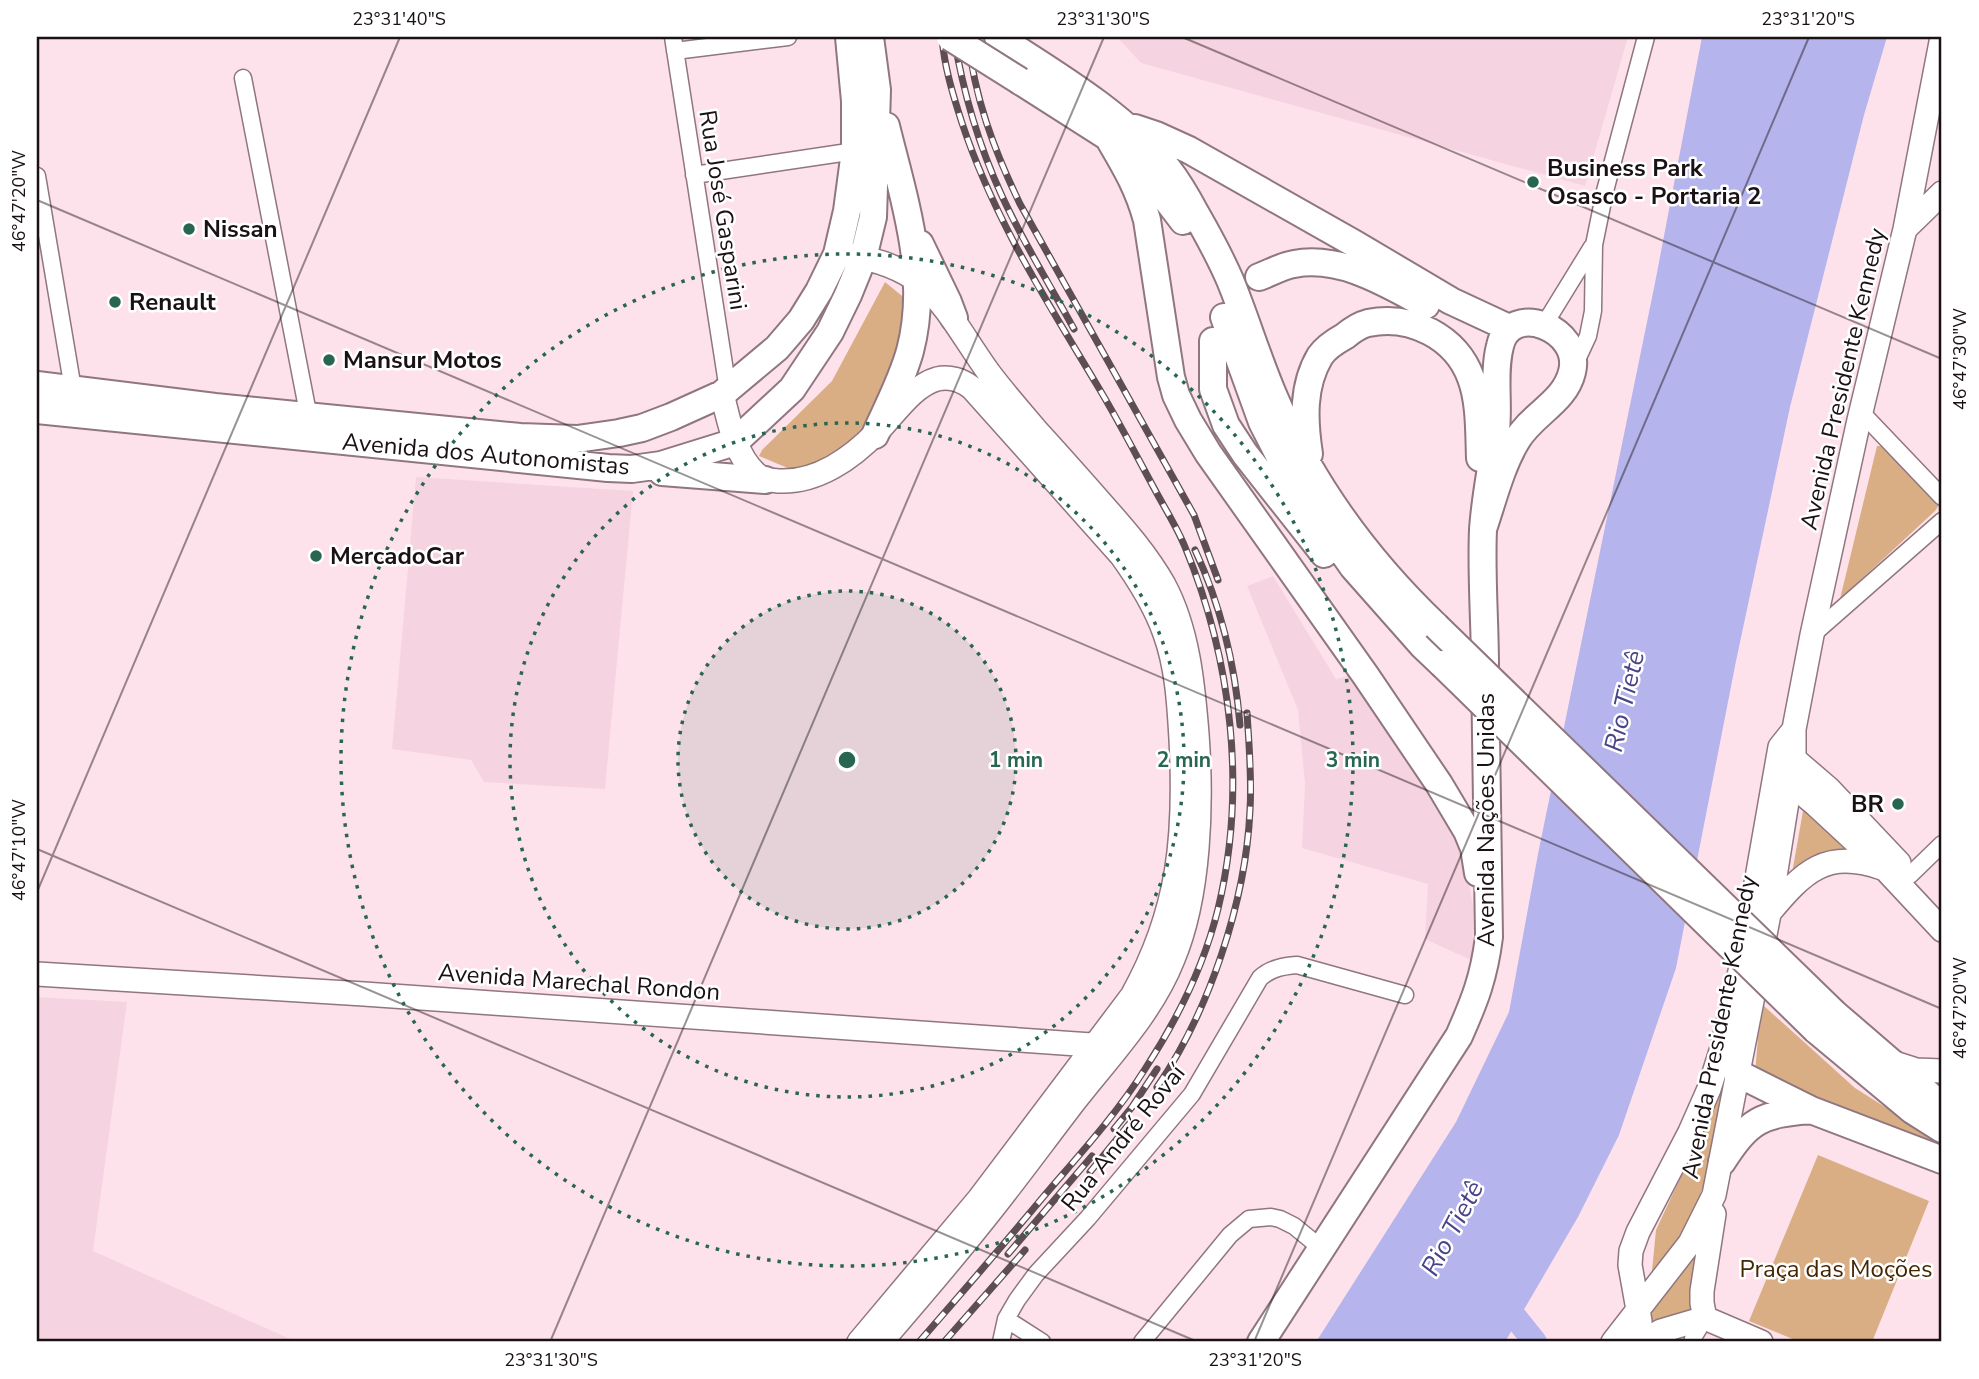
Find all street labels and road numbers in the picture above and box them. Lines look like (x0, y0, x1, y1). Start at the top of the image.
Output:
street label: Rua José Gasparini (691, 108, 755, 312)
street label: Avenida Presidente Kennedy (1793, 224, 1893, 533)
street label: Avenida dos Autonomistas (341, 425, 631, 483)
street label: Avenida Nações Unidas (1470, 693, 1502, 947)
street label: Avenida Presidente Kennedy (1674, 872, 1764, 1182)
street label: Avenida Marechal Rondon (437, 956, 721, 1008)
street label: Rua André Rovaí (1054, 1057, 1193, 1218)

